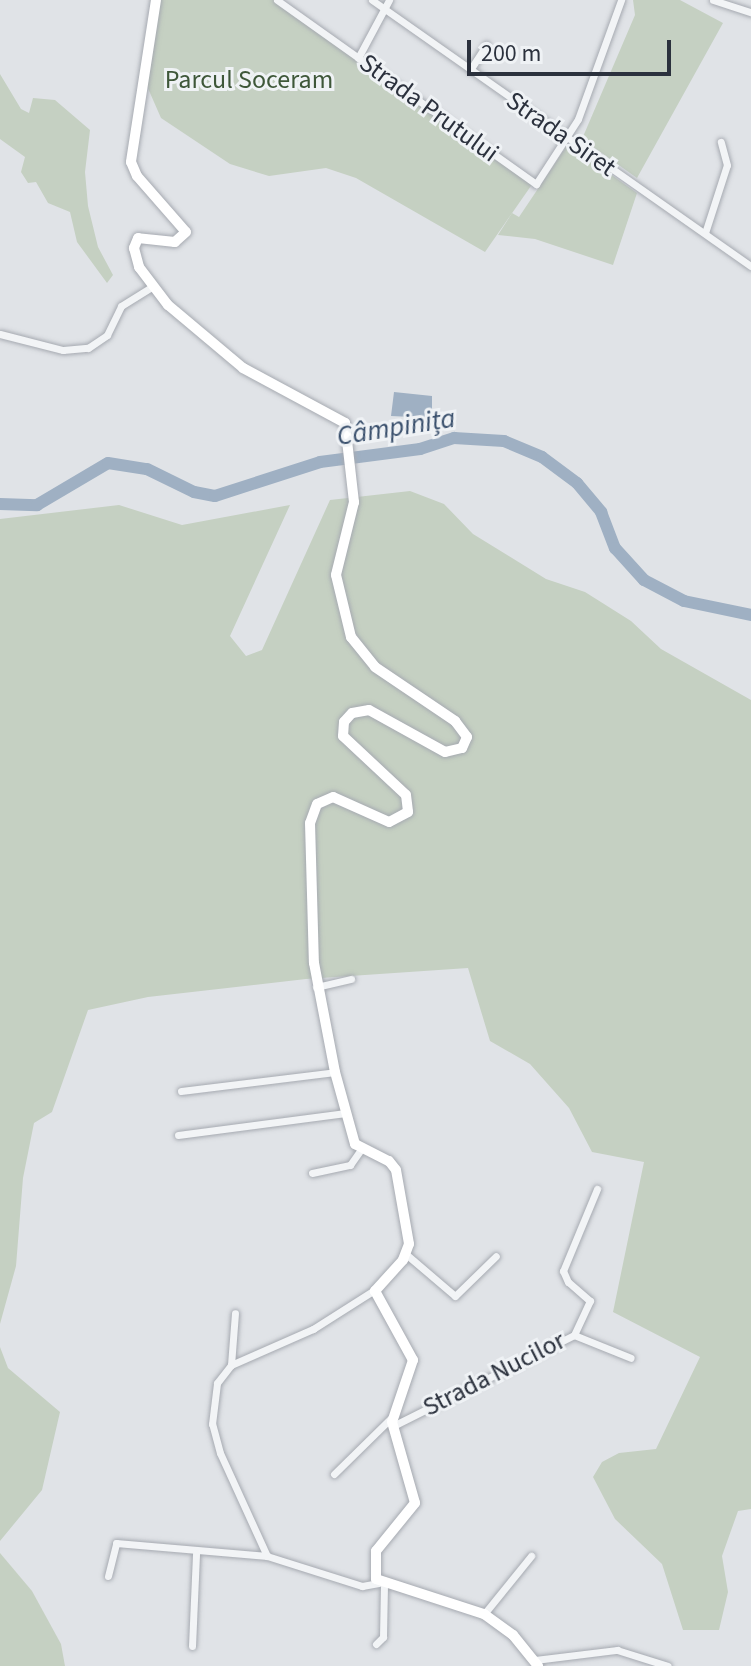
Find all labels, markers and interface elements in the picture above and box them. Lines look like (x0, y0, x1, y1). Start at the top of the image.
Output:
scale bar (471, 24, 675, 74)
text: 200 m (481, 36, 541, 71)
street label: Strada Prutului (353, 47, 505, 169)
park label: Parcul Soceram (165, 64, 333, 96)
street label: Strada Siret (500, 85, 622, 183)
water label: Câmpinița (334, 401, 458, 453)
street label: Strada Nucilor (418, 1325, 570, 1423)

